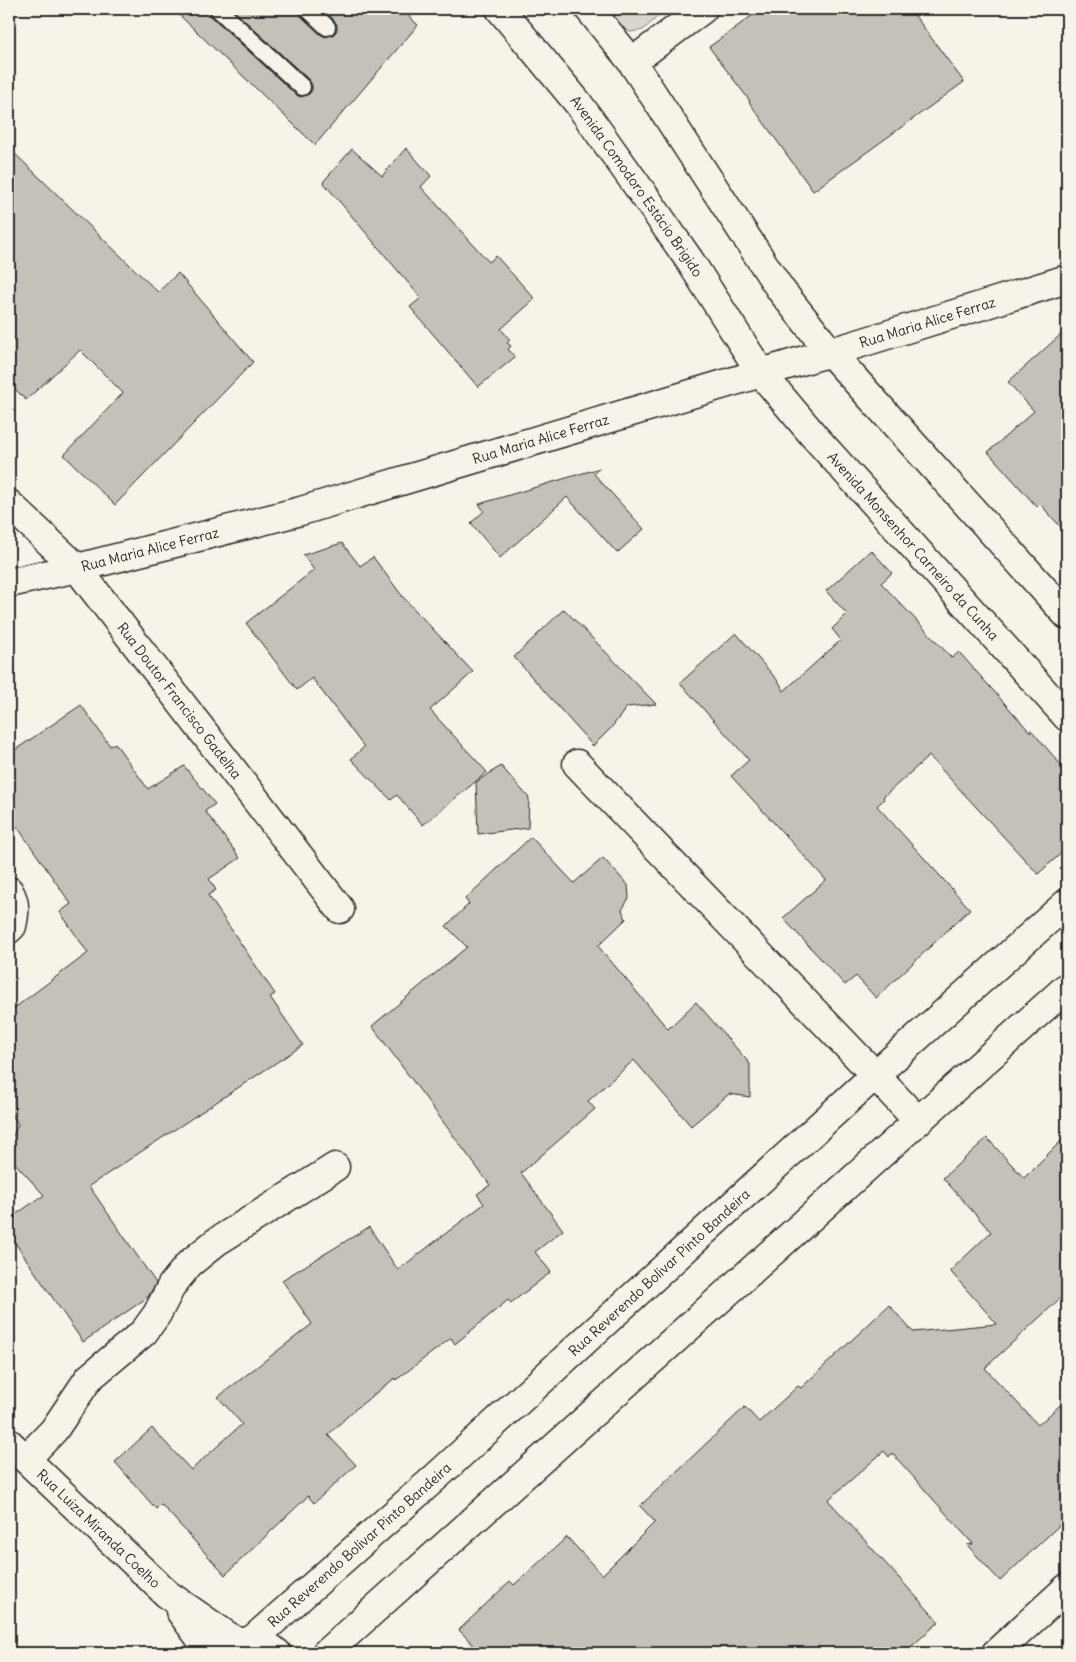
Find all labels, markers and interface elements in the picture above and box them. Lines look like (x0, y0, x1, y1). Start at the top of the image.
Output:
street label: Avenida Comodoro Estácio Brigido (567, 92, 707, 280)
street label: Rua Maria Alice Ferraz (857, 293, 998, 352)
street label: Rua Maria Alice Ferraz (470, 410, 611, 468)
street label: Avenida Monsenhor Carneiro da Cunha (824, 448, 1003, 644)
street label: Rua Maria Alice Ferraz (79, 523, 221, 576)
street label: Rua Doutor Francisco Gadelha (113, 619, 245, 783)
street label: Rua Reverendo Bolivar Pinto Bandeira (565, 1185, 754, 1360)
street label: Rua Reverendo Bolivar Pinto Bandeira (264, 1458, 455, 1631)
street label: Rua Luiza Miranda Coelho (33, 1465, 164, 1592)

